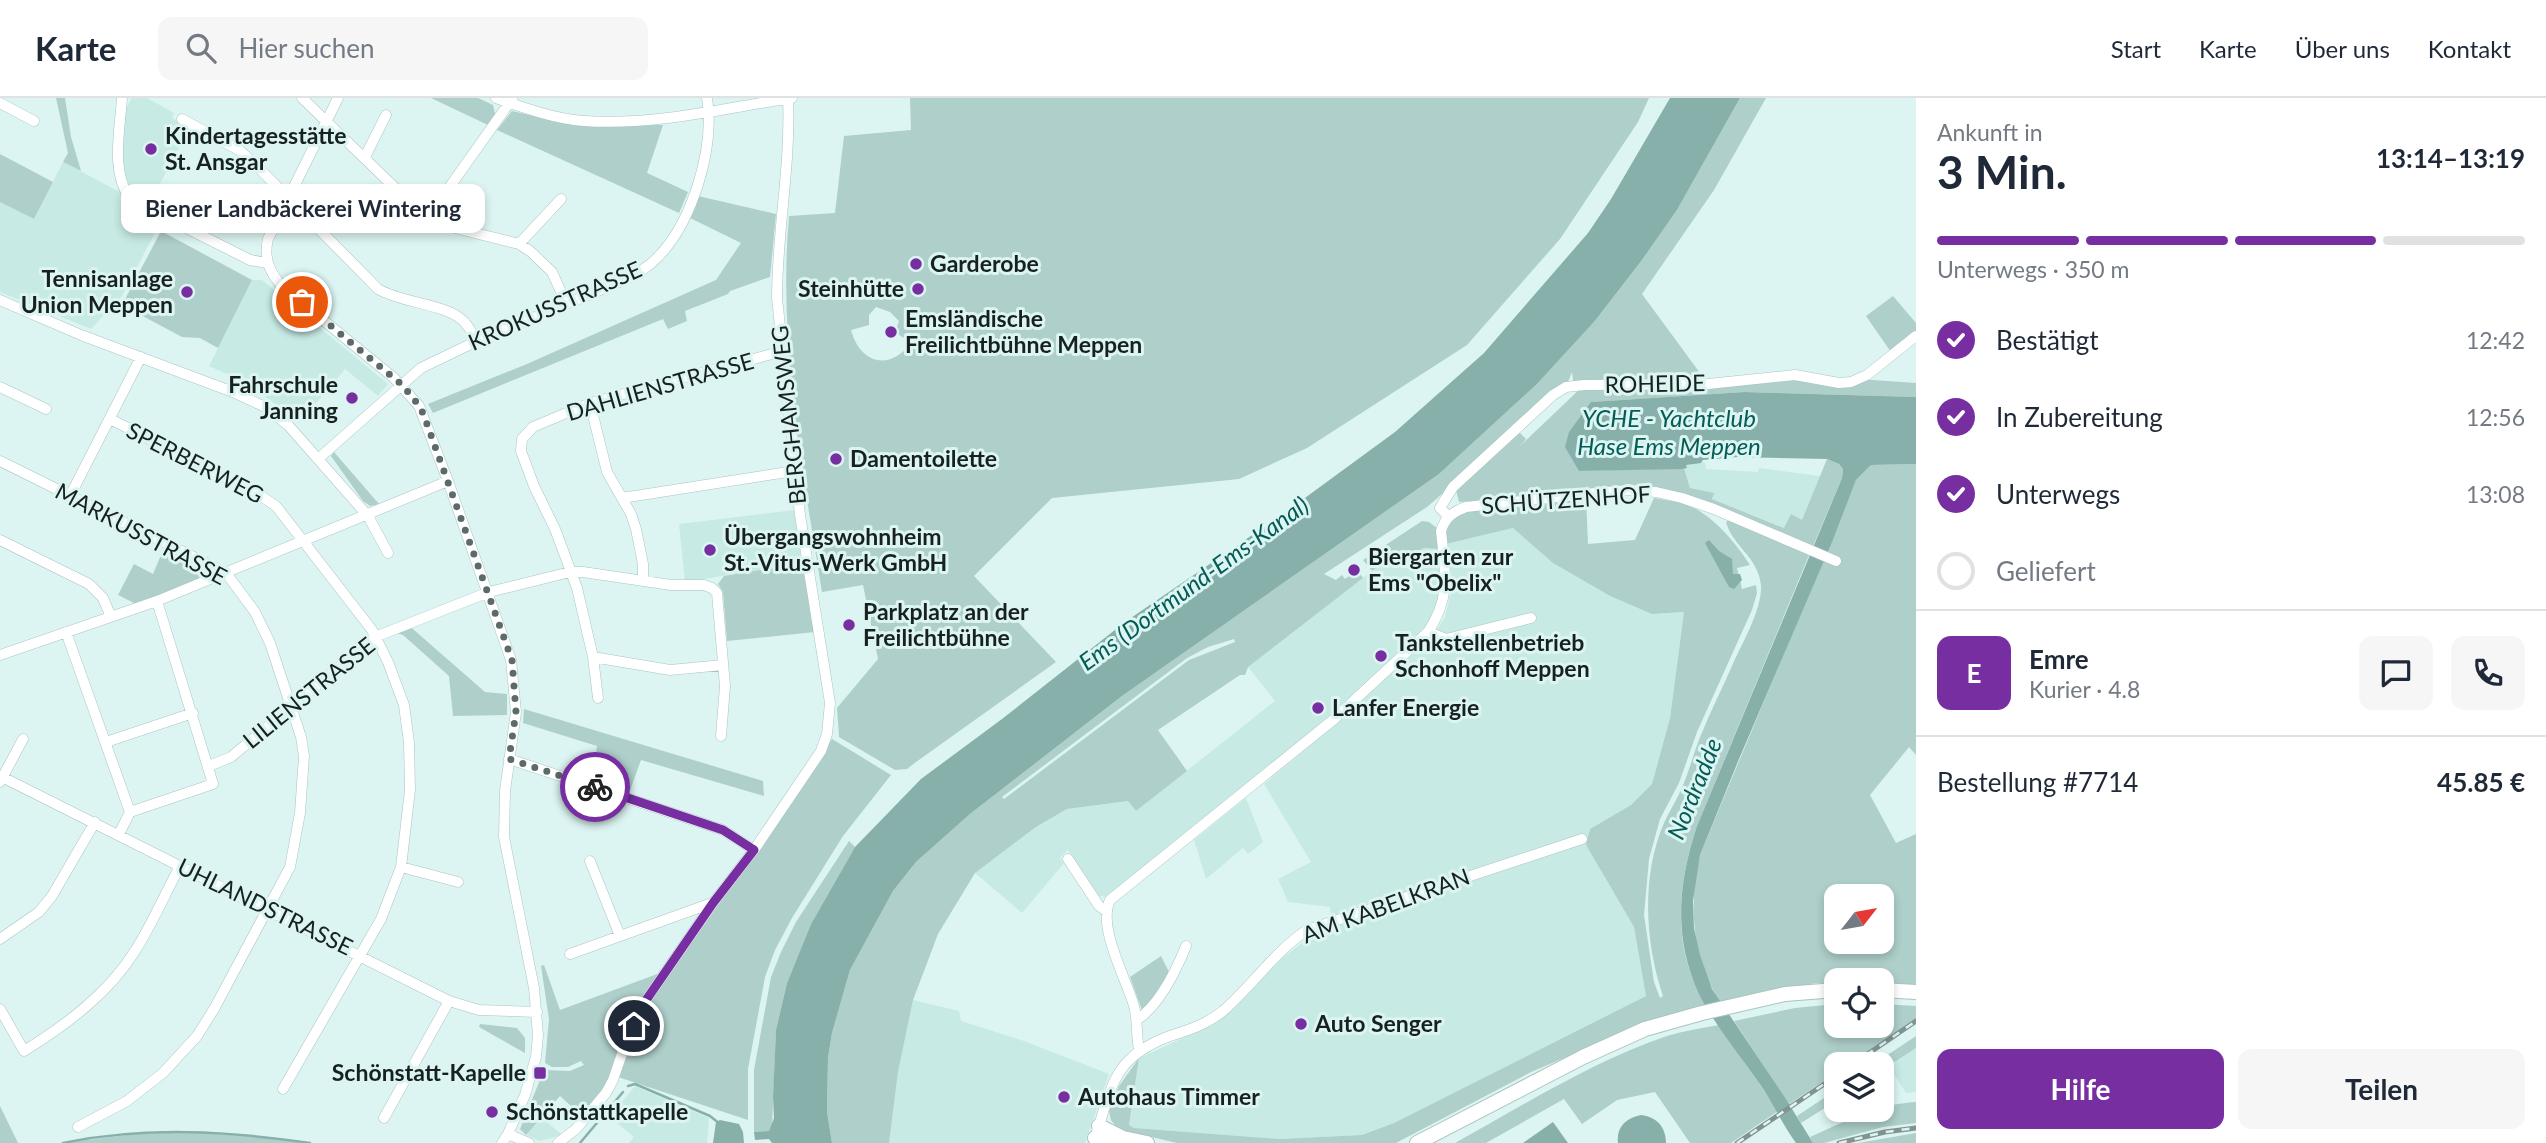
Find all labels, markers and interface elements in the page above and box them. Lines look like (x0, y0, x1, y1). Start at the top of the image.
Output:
search box (158, 17, 648, 80)
text: Karte (35, 28, 116, 68)
icon: search (182, 29, 220, 67)
text: Hier suchen (238, 32, 375, 64)
text: Start (2111, 34, 2161, 63)
text: Karte (2199, 34, 2257, 63)
text: Über uns (2295, 34, 2390, 63)
text: Kontakt (2428, 34, 2511, 63)
text: Ankunft in (1937, 118, 2043, 146)
place label: Kindertagesstätte St. Ansgar (165, 121, 347, 175)
marker: Kindertagesstätte St. Ansgar (143, 141, 159, 157)
text: 13:14–13:19 (2376, 142, 2525, 174)
text: 3 Min. (1937, 144, 2067, 199)
callout: Biener Landbäckerei Wintering (120, 183, 484, 232)
text: Biener Landbäckerei Wintering (145, 194, 461, 222)
place label: Garderobe (930, 249, 1039, 277)
street label: KROKUSSTRASSE (464, 254, 646, 356)
text: Unterwegs · 350 m (1937, 255, 2130, 283)
marker: Garderobe (908, 256, 924, 272)
place label: Tennisanlage Union Meppen (21, 264, 173, 318)
pin (272, 272, 332, 332)
place label: Steinhütte (798, 274, 904, 302)
marker: Steinhütte (910, 281, 926, 297)
icon: bag (283, 283, 321, 321)
marker: Tennisanlage Union Meppen (179, 284, 195, 300)
place label: Emsländische Freilichtbühne Meppen (905, 304, 1142, 358)
icon: check (1937, 321, 1975, 359)
street label: BERGHAMSWEG (765, 324, 811, 506)
marker: Emsländische Freilichtbühne Meppen (883, 324, 899, 340)
text: Bestätigt (1996, 324, 2099, 356)
text: 12:42 (2466, 326, 2525, 354)
street label: DAHLIENSTRASSE (563, 346, 757, 426)
street label: ROHEIDE (1604, 368, 1706, 398)
place label: Fahrschule Janning (228, 370, 338, 424)
marker: Fahrschule Janning (344, 390, 360, 406)
icon: check (1937, 398, 1975, 436)
text: In Zubereitung (1996, 401, 2163, 433)
water label: YCHE - Yachtclub Hase Ems Meppen (1577, 403, 1761, 460)
text: 12:56 (2466, 403, 2525, 431)
street label: SPERBERWEG (122, 416, 269, 509)
place label: Damentoilette (850, 444, 997, 472)
marker: Damentoilette (828, 451, 844, 467)
icon: check (1937, 475, 1975, 513)
street label: MARKUSSTRASSE (51, 476, 232, 590)
text: Unterwegs (1996, 478, 2120, 510)
street label: SCHÜTZENHOF (1480, 479, 1651, 519)
text: 13:08 (2466, 480, 2525, 508)
water label: Ems (Dortmund-Ems-Kanal) (1073, 490, 1314, 676)
place label: Übergangswohnheim St.-Vitus-Werk GmbH (724, 522, 947, 576)
marker: Übergangswohnheim St.-Vitus-Werk GmbH (702, 542, 718, 558)
place label: Biergarten zur Ems "Obelix" (1368, 542, 1514, 596)
text: Geliefert (1996, 555, 2096, 587)
marker: Biergarten zur Ems "Obelix" (1346, 562, 1362, 578)
place label: Parkplatz an der Freilichtbühne (863, 597, 1029, 651)
marker: Parkplatz an der Freilichtbühne (841, 617, 857, 633)
place label: Tankstellenbetrieb Schonhoff Meppen (1395, 628, 1590, 682)
street label: LILIENSTRASSE (237, 630, 380, 754)
button: chat (2359, 636, 2433, 710)
button: phone (2451, 636, 2525, 710)
text: Emre (2029, 643, 2089, 675)
marker: Tankstellenbetrieb Schonhoff Meppen (1373, 648, 1389, 664)
text: E (1967, 657, 1981, 689)
text: Kurier · 4.8 (2029, 675, 2140, 703)
place label: Lanfer Energie (1332, 693, 1479, 721)
marker: Lanfer Energie (1310, 700, 1326, 716)
water label: Nordradde (1660, 734, 1727, 843)
courier (560, 752, 630, 822)
text: Bestellung #7714 (1937, 766, 2138, 798)
text: 45.85 € (2437, 766, 2525, 798)
icon: bike (576, 768, 614, 806)
street label: UHLANDSTRASSE (173, 852, 357, 961)
street label: AM KABELKRAN (1298, 862, 1473, 948)
north arrow (1824, 884, 1894, 954)
map controls (1824, 884, 1894, 1122)
button: locate (1824, 968, 1894, 1038)
pin (604, 996, 664, 1056)
icon: home (615, 1007, 653, 1045)
place label: Auto Senger (1314, 1009, 1442, 1037)
marker: Auto Senger (1293, 1016, 1309, 1032)
button: Hilfe (1937, 1049, 2224, 1129)
button: Teilen (2238, 1049, 2525, 1129)
button: layers (1824, 1052, 1894, 1122)
place label: Schönstatt-Kapelle (332, 1058, 526, 1086)
marker: Schönstatt-Kapelle (532, 1065, 548, 1081)
place label: Autohaus Timmer (1077, 1082, 1260, 1110)
marker: Autohaus Timmer (1056, 1089, 1072, 1105)
place label: Schönstattkapelle (506, 1097, 688, 1125)
marker: Schönstattkapelle (484, 1104, 500, 1120)

